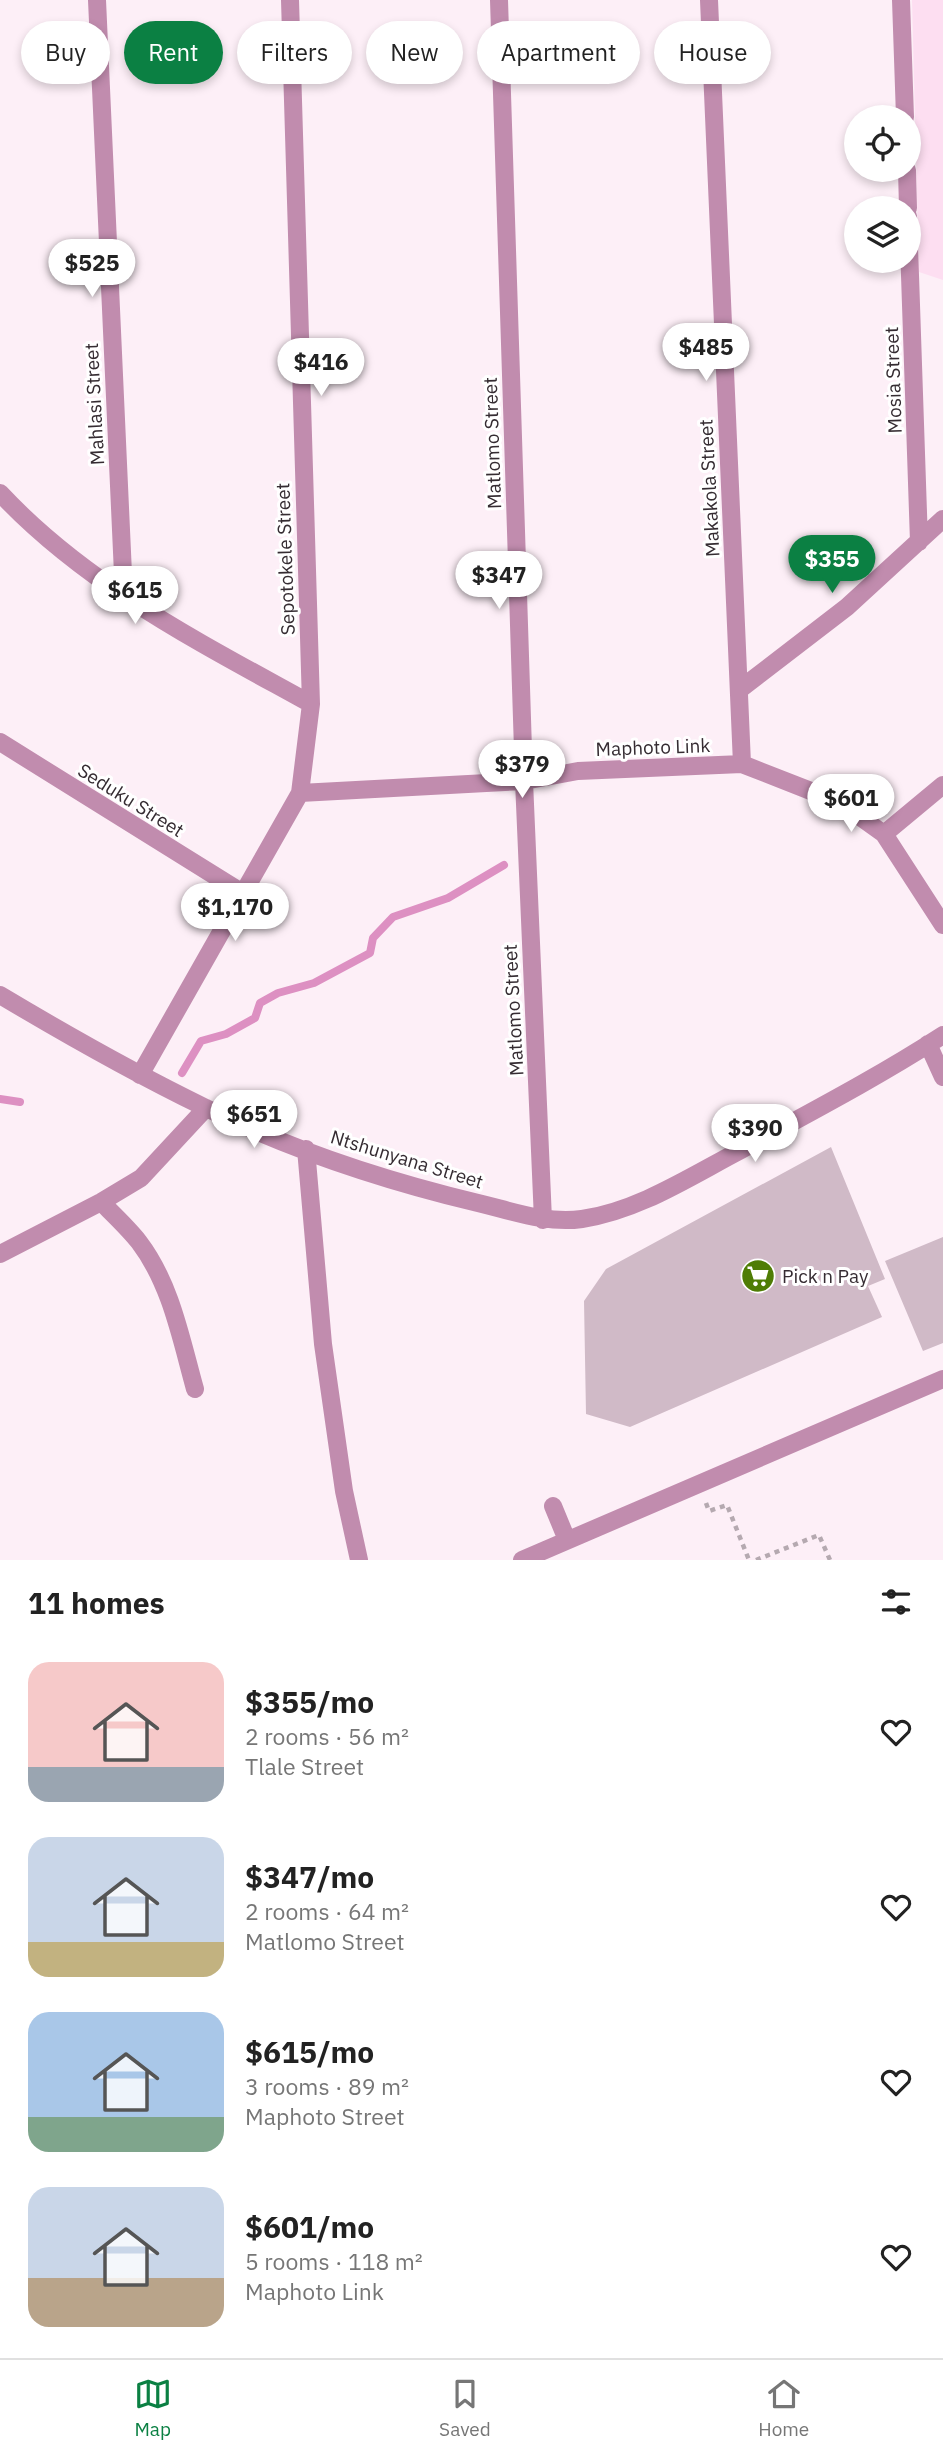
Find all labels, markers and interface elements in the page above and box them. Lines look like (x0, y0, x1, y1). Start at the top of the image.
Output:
chip: Buy (21, 21, 110, 84)
chip: Rent (124, 21, 223, 84)
chip: Filters (237, 21, 352, 84)
chip: New (366, 21, 463, 84)
chip: Apartment (477, 21, 640, 84)
chip: House (654, 21, 771, 84)
map controls (844, 105, 921, 273)
button: locate (844, 105, 921, 182)
button: layers (844, 196, 921, 273)
pin: $525 (51, 240, 133, 299)
text: $525 (64, 247, 120, 277)
pin: $485 (665, 324, 747, 383)
street label: Mosia Street (879, 326, 907, 434)
text: $485 (678, 331, 734, 361)
pin: $416 (280, 338, 362, 398)
street label: Mahlasi Street (79, 342, 109, 466)
text: $416 (293, 346, 349, 376)
street label: Matlomo Street (478, 377, 506, 509)
street label: Makakola Street (693, 419, 725, 557)
street label: Sepotokele Street (270, 482, 300, 636)
pin: $355 (791, 536, 873, 595)
text: $355 (804, 543, 860, 573)
pin: $347 (458, 552, 540, 611)
text: $347 (471, 559, 527, 589)
pin: $615 (94, 566, 176, 626)
text: $615 (107, 574, 163, 604)
street label: Maphoto Link (595, 733, 711, 761)
pin: $379 (481, 740, 563, 800)
text: $379 (494, 748, 550, 778)
street label: Seduku Street (74, 758, 188, 842)
pin: $601 (810, 774, 892, 834)
text: $601 (823, 782, 879, 812)
pin: $1,170 (178, 884, 292, 943)
text: $1,170 (197, 891, 273, 921)
street label: Matlomo Street (498, 944, 528, 1076)
pin: $651 (213, 1090, 295, 1150)
text: $651 (226, 1098, 282, 1128)
pin: $390 (714, 1104, 796, 1164)
text: $390 (727, 1112, 783, 1142)
street label: Ntshunyana Street (328, 1124, 486, 1194)
supermarket icon: Pick n Pay (739, 1257, 777, 1295)
place label: Pick n Pay (782, 1264, 869, 1288)
text: 11 homes (28, 1583, 165, 1622)
icon: filters (877, 1583, 915, 1621)
text: $355/mo (245, 1682, 374, 1721)
icon: home (84, 1690, 168, 1774)
icon: heart (877, 1713, 915, 1751)
text: 2 rooms · 56 m² (245, 1721, 409, 1751)
text: Tlale Street (245, 1751, 364, 1781)
text: $347/mo (245, 1857, 374, 1896)
icon: home (84, 1865, 168, 1949)
icon: heart (877, 1888, 915, 1926)
text: 2 rooms · 64 m² (245, 1896, 409, 1926)
text: Matlomo Street (245, 1926, 405, 1956)
text: $615/mo (245, 2032, 374, 2071)
icon: home (84, 2040, 168, 2124)
icon: heart (877, 2063, 915, 2101)
text: 3 rooms · 89 m² (245, 2071, 409, 2101)
text: Maphoto Street (245, 2101, 405, 2131)
text: $601/mo (245, 2207, 374, 2246)
icon: home (84, 2215, 168, 2299)
icon: heart (877, 2238, 915, 2276)
text: 5 rooms · 118 m² (245, 2246, 423, 2276)
text: Maphoto Link (245, 2276, 384, 2306)
tab: Map (134, 2375, 172, 2441)
tab: Saved (439, 2375, 491, 2441)
tab: Home (758, 2375, 809, 2441)

